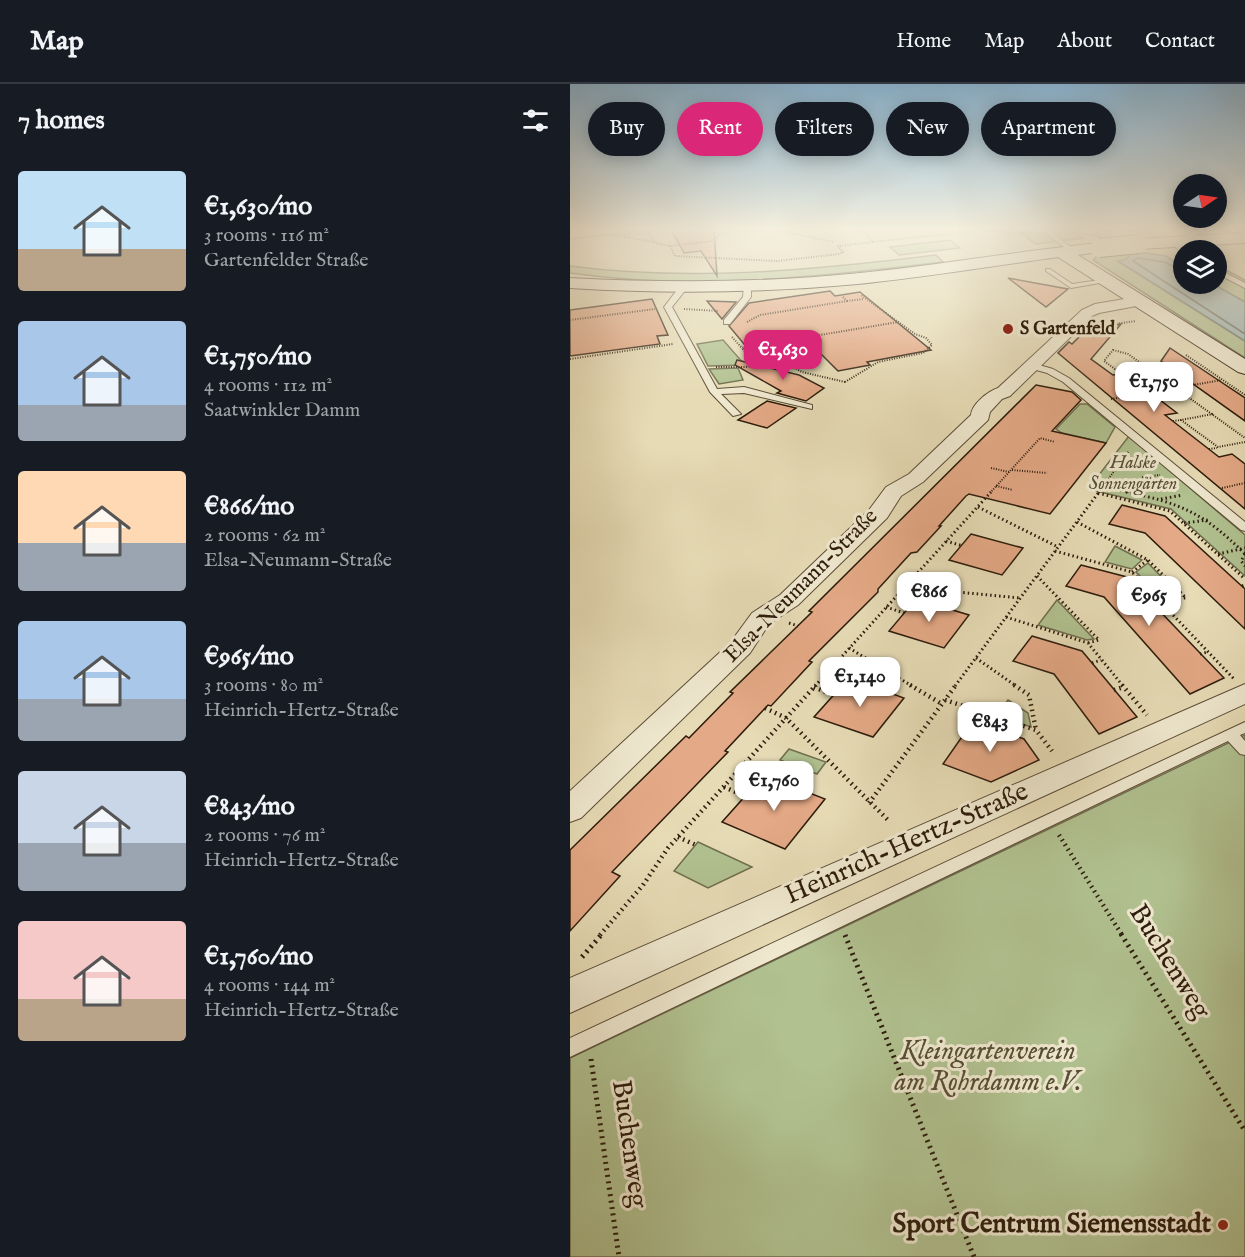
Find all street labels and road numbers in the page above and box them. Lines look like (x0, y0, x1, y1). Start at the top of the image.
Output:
street label: Elsa-Neumann-Straße (718, 503, 884, 669)
street label: Heinrich-Hertz-Straße (780, 775, 1034, 913)
street label: Buchenweg (1120, 898, 1218, 1026)
street label: Buchenweg (603, 1078, 655, 1211)

